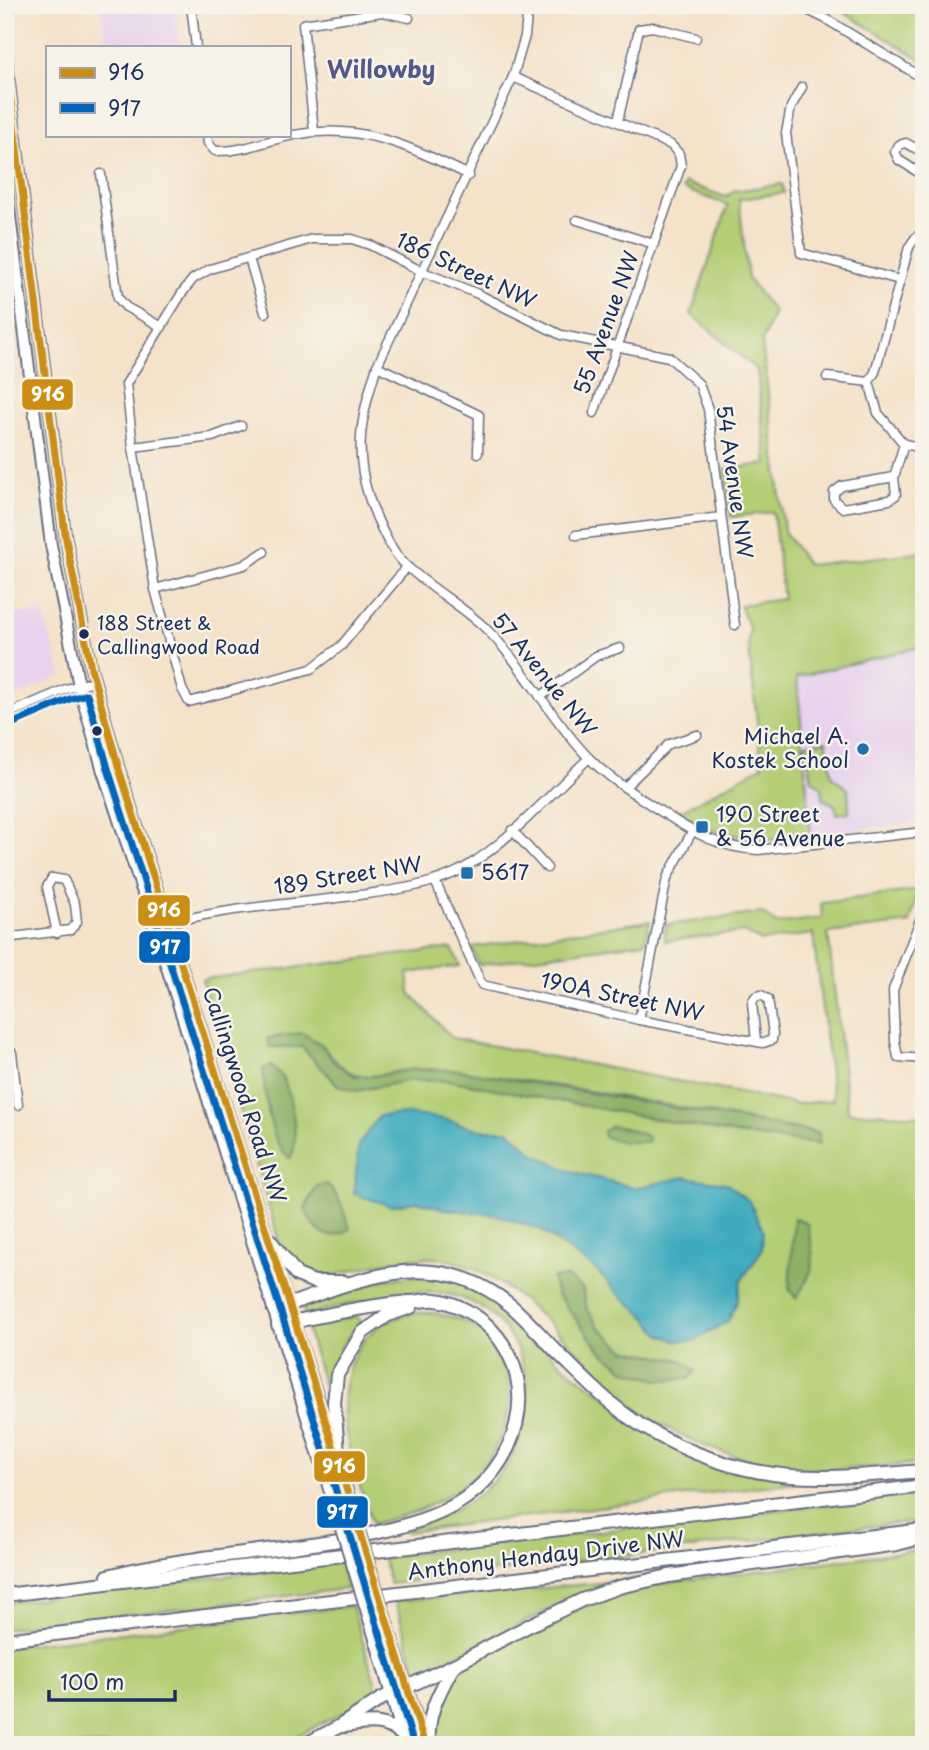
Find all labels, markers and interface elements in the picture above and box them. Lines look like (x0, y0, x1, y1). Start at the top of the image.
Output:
legend (46, 46, 290, 136)
district label: Willowby (327, 50, 435, 86)
text: 916 (108, 55, 144, 87)
text: 917 (108, 91, 141, 123)
street label: 186 Street NW (392, 223, 542, 316)
street label: 55 Avenue NW (564, 246, 646, 398)
line badge: 916 (21, 378, 74, 411)
text: 916 (31, 379, 65, 407)
street label: 54 Avenue NW (709, 403, 763, 561)
street label: 57 Avenue NW (485, 605, 606, 743)
place label: 188 Street & Callingwood Road (97, 608, 260, 660)
marker: 188 Street & Callingwood Road (77, 627, 91, 641)
place label: Michael A. Kostek School (711, 719, 849, 775)
unlabelled marker (90, 724, 104, 738)
marker: Michael A. Kostek School (855, 741, 871, 757)
place label: 190 Street & 56 Avenue (716, 797, 845, 853)
marker: 190 Street & 56 Avenue (694, 819, 710, 835)
street label: 189 Street NW (271, 846, 424, 902)
place label: 5617 (481, 855, 529, 887)
marker: 5617 (459, 865, 475, 881)
line badge: 916 (137, 894, 191, 927)
text: 916 (147, 895, 181, 923)
line badge: 917 (138, 930, 191, 964)
text: 917 (150, 932, 180, 960)
street label: 190A Street NW (538, 962, 707, 1028)
street label: Callingwood Road NW (196, 982, 296, 1207)
line badge: 916 (313, 1450, 366, 1483)
text: 916 (322, 1451, 356, 1479)
line badge: 917 (316, 1495, 369, 1529)
text: 917 (327, 1497, 357, 1525)
street label: Anthony Henday Drive NW (406, 1521, 686, 1587)
scale bar (49, 1659, 175, 1703)
text: 100 m (60, 1665, 124, 1697)

